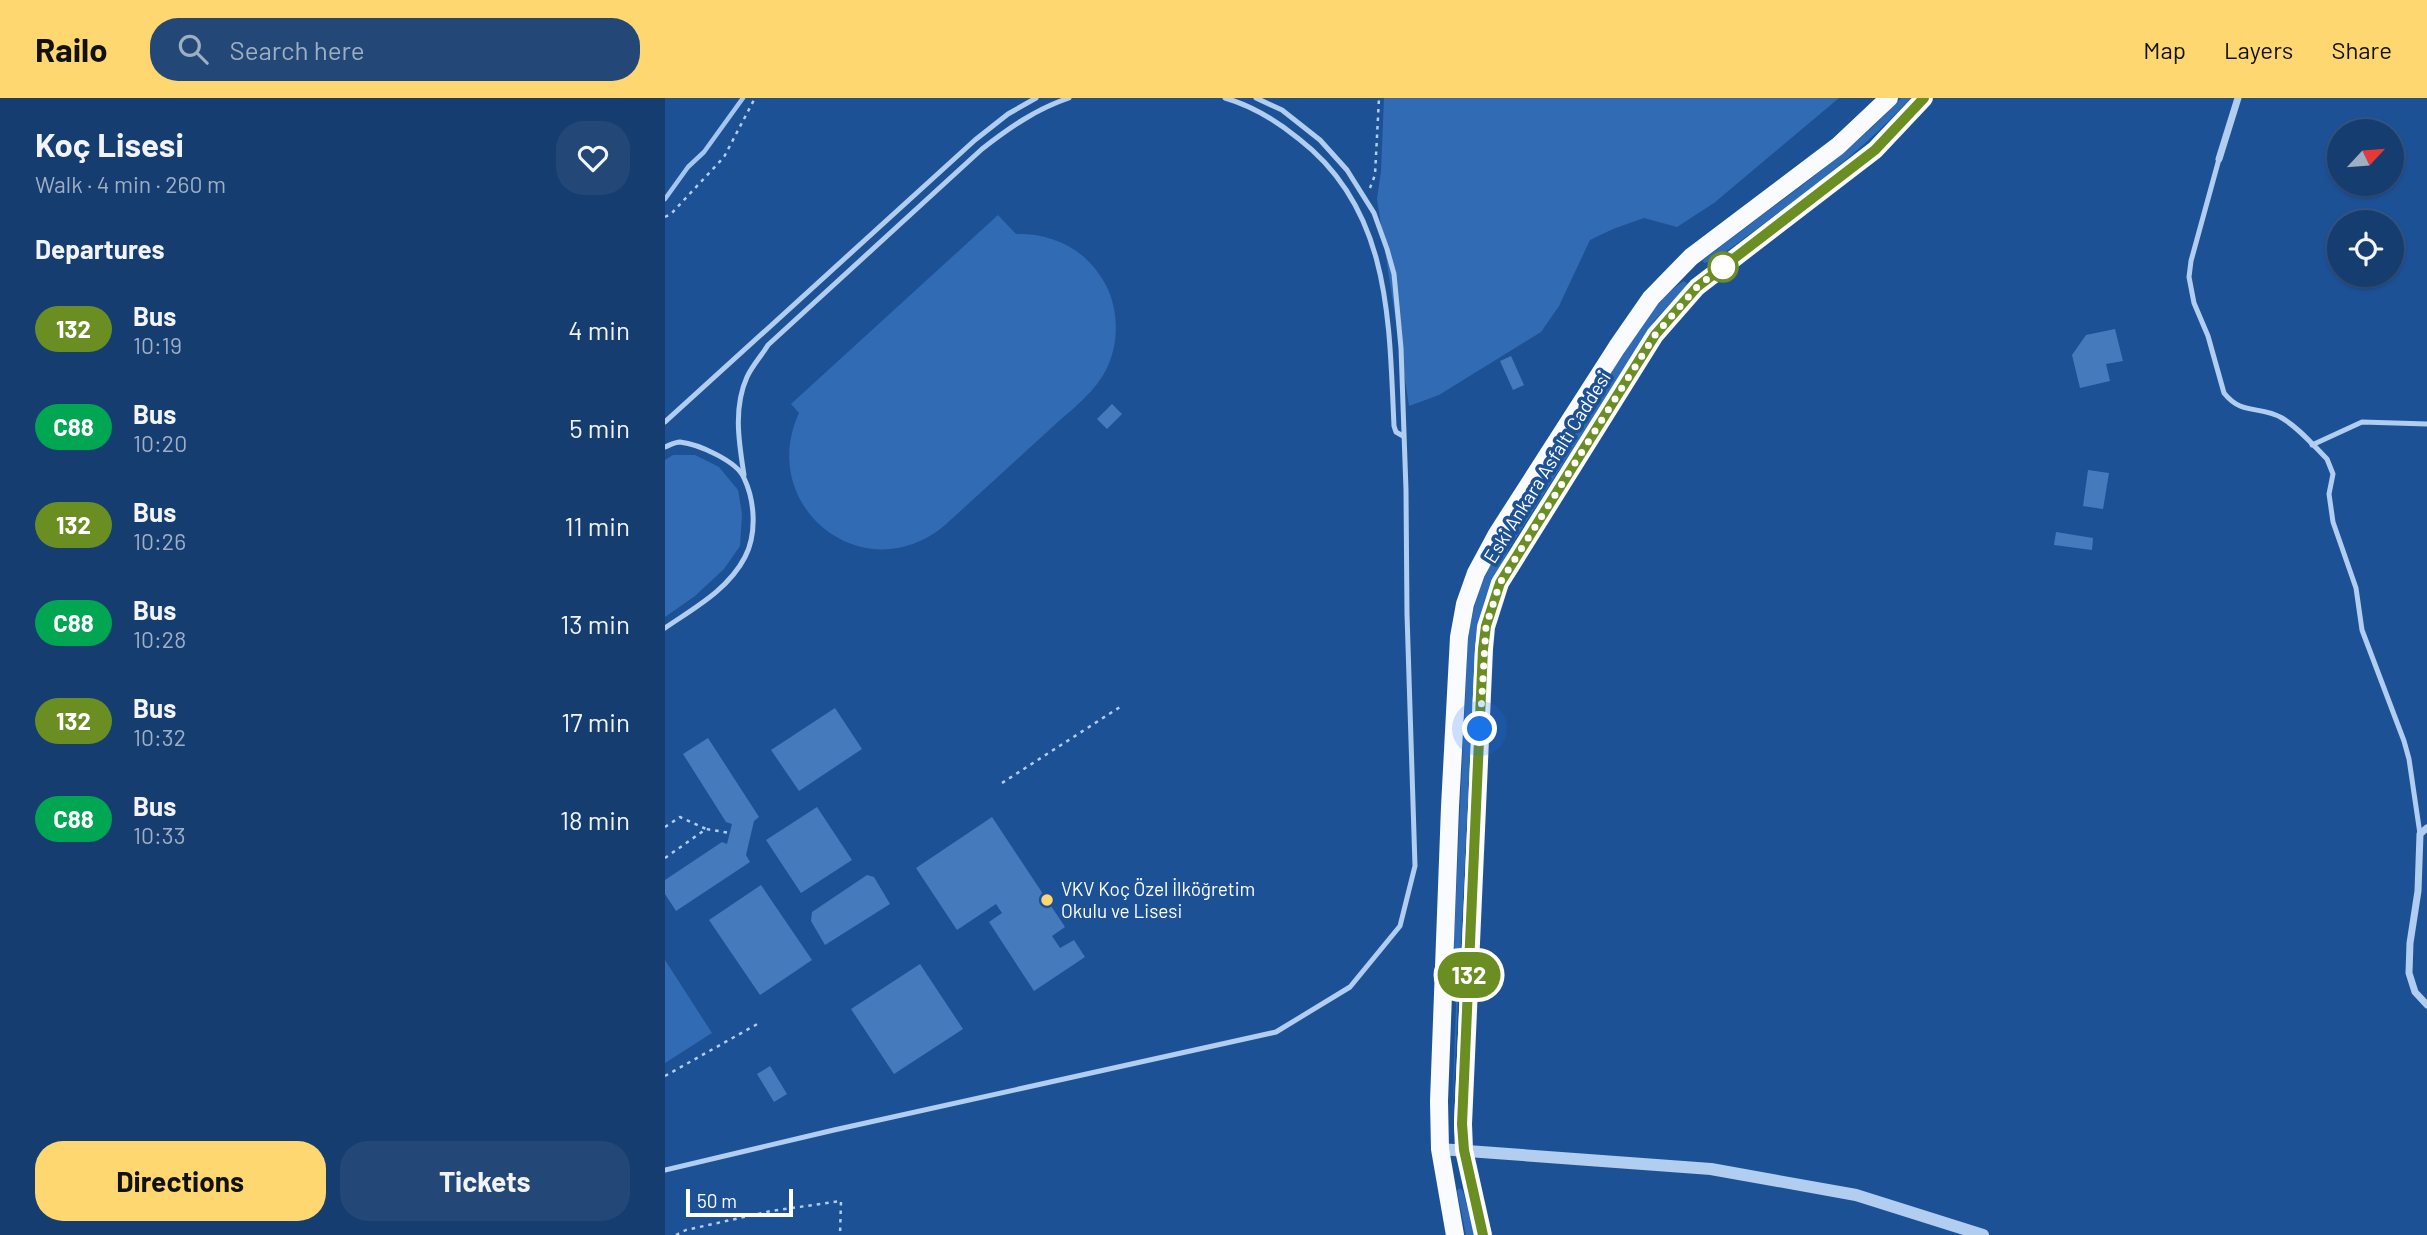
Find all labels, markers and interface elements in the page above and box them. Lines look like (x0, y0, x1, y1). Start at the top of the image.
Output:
search box (150, 18, 640, 81)
text: Railo (35, 29, 108, 69)
icon: search (174, 30, 212, 68)
text: Search here (230, 34, 365, 65)
text: Map (2143, 35, 2186, 64)
text: Layers (2224, 35, 2293, 64)
text: Share (2331, 35, 2392, 64)
north arrow (2327, 119, 2405, 196)
map controls (2327, 119, 2404, 287)
button: heart (556, 121, 630, 195)
text: Koç Lisesi (35, 124, 184, 164)
text: Walk · 4 min · 260 m (35, 170, 226, 198)
button: locate (2327, 210, 2404, 287)
text: Departures (35, 233, 165, 264)
unlabelled marker (1708, 252, 1738, 282)
text: Bus (133, 300, 176, 331)
text: 132 (56, 314, 91, 343)
text: 4 min (568, 314, 630, 345)
text: 10:19 (133, 331, 182, 359)
street label: Eski Ankara Asfaltı Caddesi (1478, 367, 1615, 567)
text: Bus (133, 398, 176, 429)
text: C88 (53, 412, 94, 441)
text: 5 min (569, 412, 630, 443)
text: 10:20 (133, 429, 187, 457)
text: Bus (133, 496, 176, 527)
text: 132 (56, 510, 91, 539)
text: 11 min (564, 510, 630, 541)
text: 10:26 (133, 527, 186, 555)
text: Bus (133, 594, 176, 625)
text: C88 (53, 608, 94, 637)
text: 13 min (560, 608, 630, 639)
text: 10:28 (133, 625, 186, 653)
text: Bus (133, 692, 176, 723)
text: 132 (56, 706, 91, 735)
text: 17 min (561, 706, 630, 737)
your location (1462, 711, 1497, 746)
text: 10:32 (133, 723, 186, 751)
text: Bus (133, 790, 176, 821)
text: C88 (53, 804, 94, 833)
text: 18 min (560, 804, 630, 835)
text: 10:33 (133, 821, 186, 849)
place label: VKV Koç Özel İlköğretim Okulu ve Lisesi (1061, 877, 1255, 922)
marker: VKV Koç Özel İlköğretim Okulu ve Lisesi (1039, 892, 1055, 908)
line badge: 132 (1429, 952, 1509, 998)
text: 132 (1452, 960, 1486, 989)
button: Directions (35, 1141, 326, 1221)
button: Tickets (340, 1141, 630, 1221)
scale bar (686, 1186, 793, 1218)
text: 50 m (697, 1189, 737, 1212)

